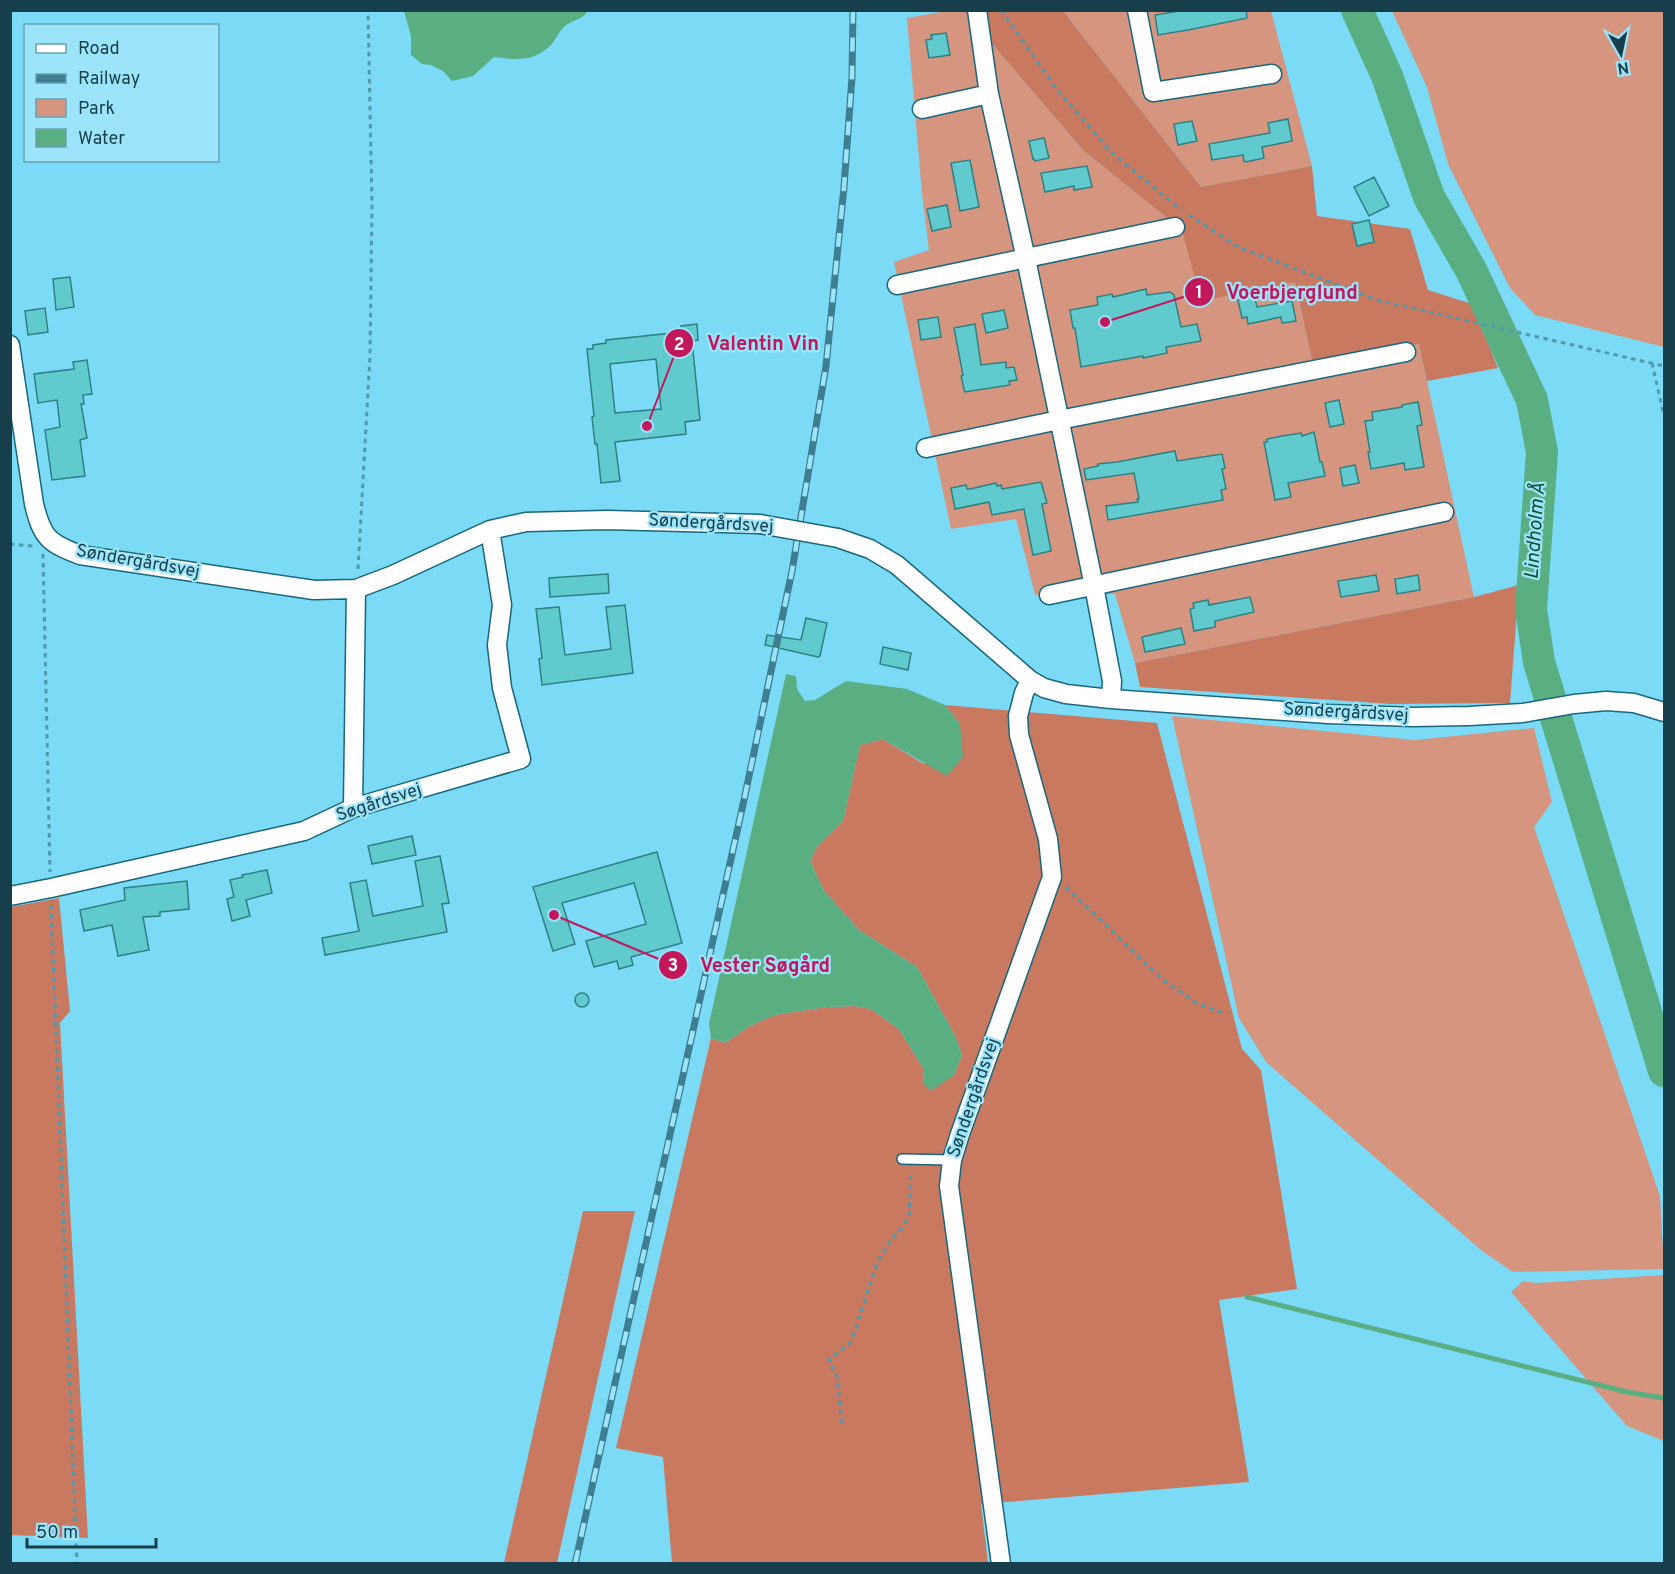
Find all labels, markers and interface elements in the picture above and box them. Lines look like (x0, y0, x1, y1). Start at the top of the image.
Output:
legend (24, 24, 219, 162)
north arrow (1591, 24, 1651, 84)
text: Road (78, 38, 120, 61)
text: N (1616, 56, 1630, 78)
text: Railway (78, 68, 140, 91)
text: Park (78, 98, 115, 121)
text: Water (78, 128, 125, 151)
callout: Voerbjerglund (1184, 273, 1370, 311)
text: Voerbjerglund (1226, 281, 1358, 307)
text: 1 (1195, 282, 1203, 305)
callout: Valentin Vin (664, 324, 831, 362)
text: Valentin Vin (707, 332, 819, 358)
text: 2 (673, 334, 685, 357)
water label: Lindholm Å (1519, 481, 1552, 580)
street label: Søndergårdsvej (648, 509, 774, 539)
street label: Søndergårdsvej (74, 540, 202, 584)
street label: Søndergårdsvej (1283, 698, 1409, 728)
street label: Søgårdsvej (333, 778, 425, 828)
callout: Vester Søgård (658, 946, 842, 984)
text: Vester Søgård (700, 954, 830, 980)
text: 3 (668, 955, 678, 978)
street label: Søndergårdsvej (943, 1035, 1005, 1161)
scale bar (27, 1511, 156, 1549)
text: 50 m (36, 1522, 78, 1545)

